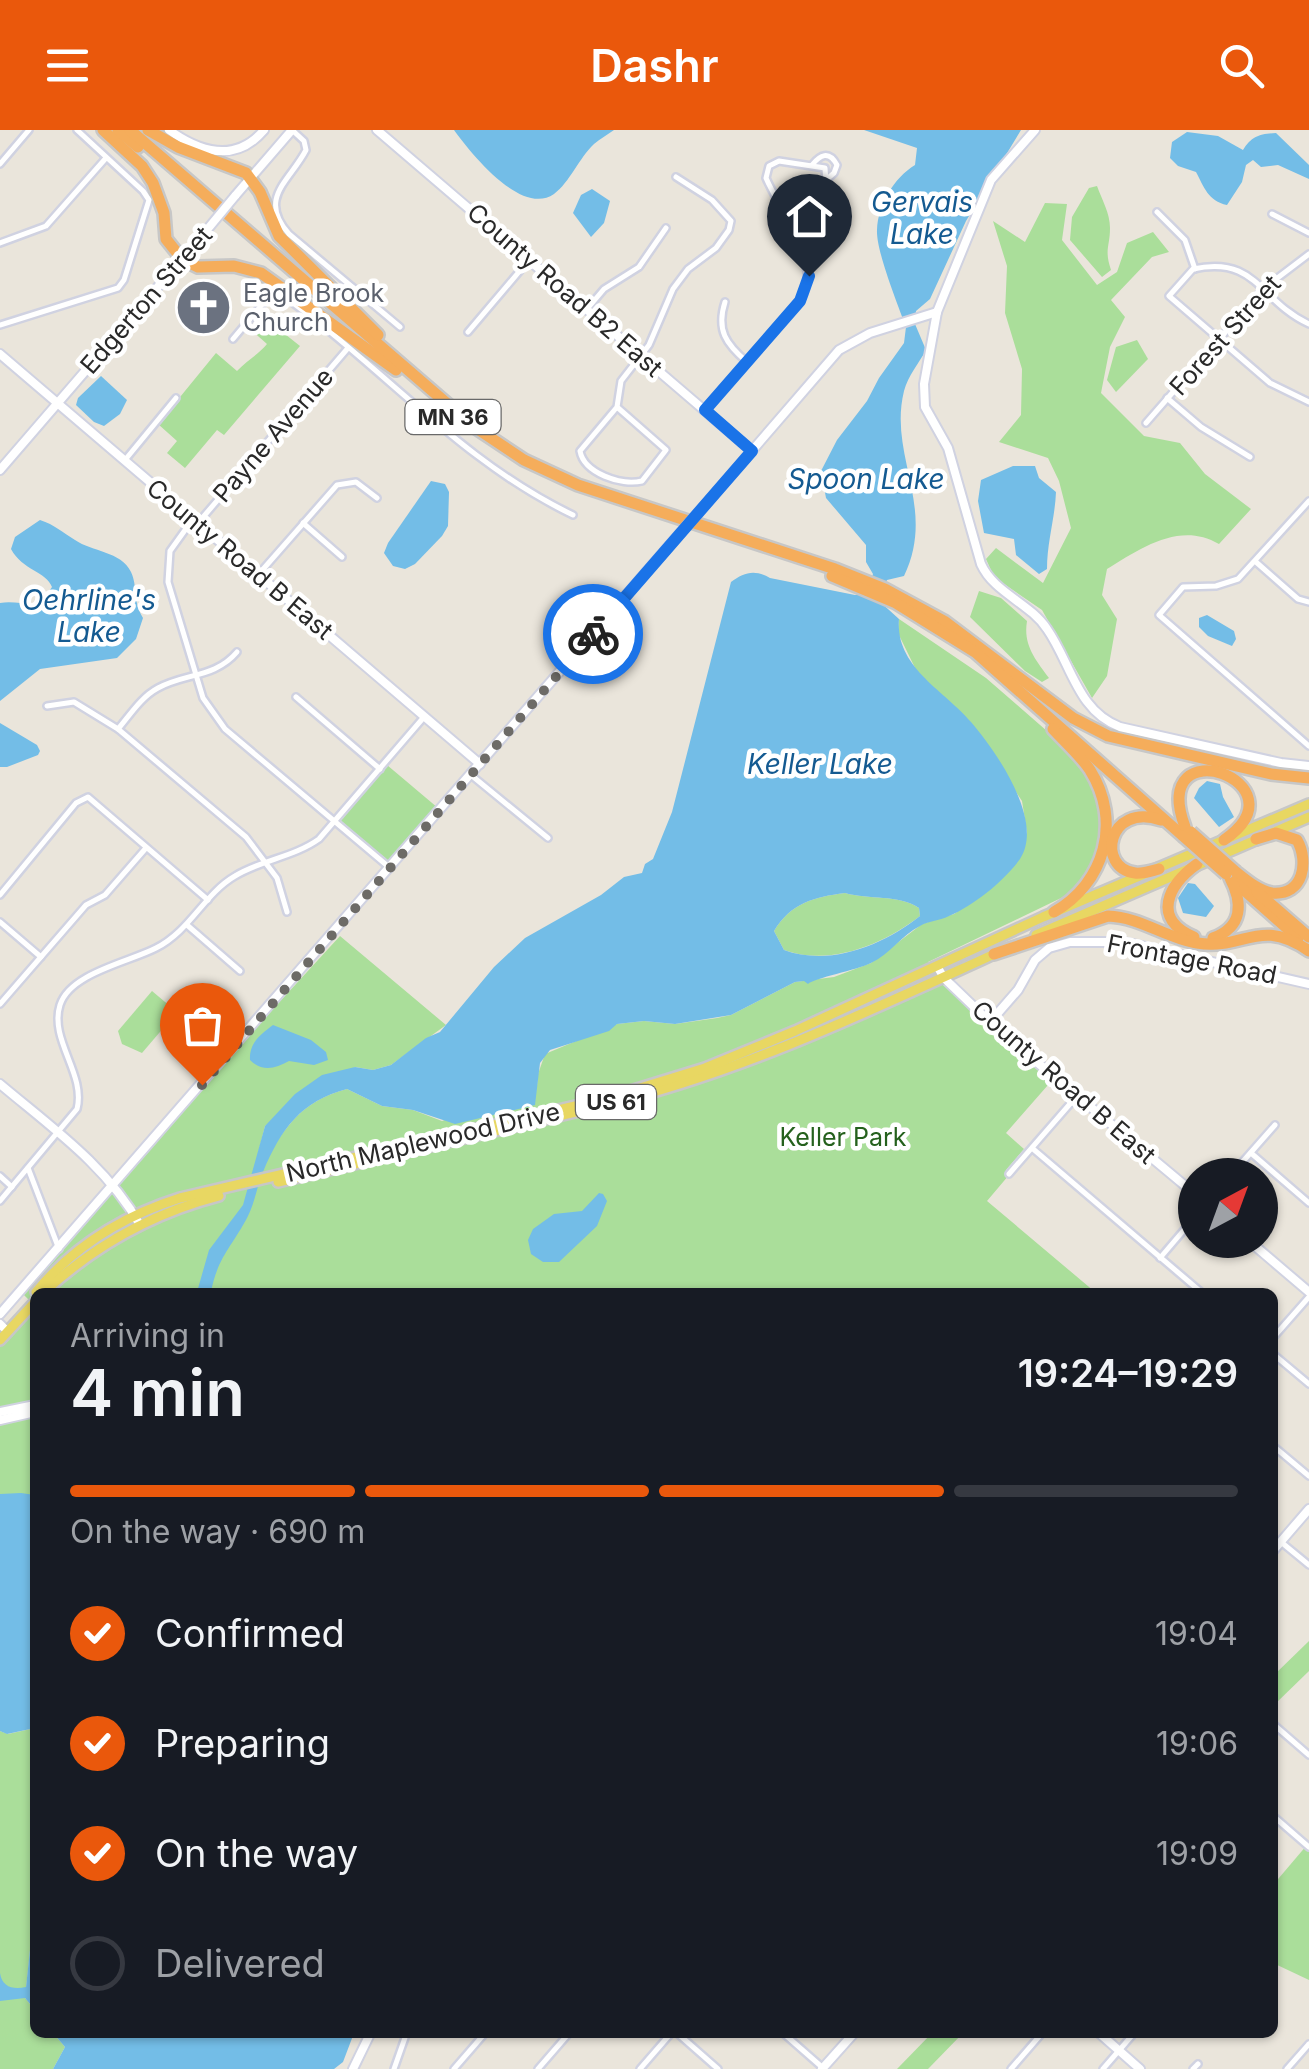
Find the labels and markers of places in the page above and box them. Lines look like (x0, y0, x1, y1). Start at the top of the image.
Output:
pin (767, 174, 852, 277)
church icon: Eagle Brook Church (174, 277, 234, 337)
place label: Eagle Brook Church (243, 278, 384, 337)
pin (160, 983, 245, 1086)

